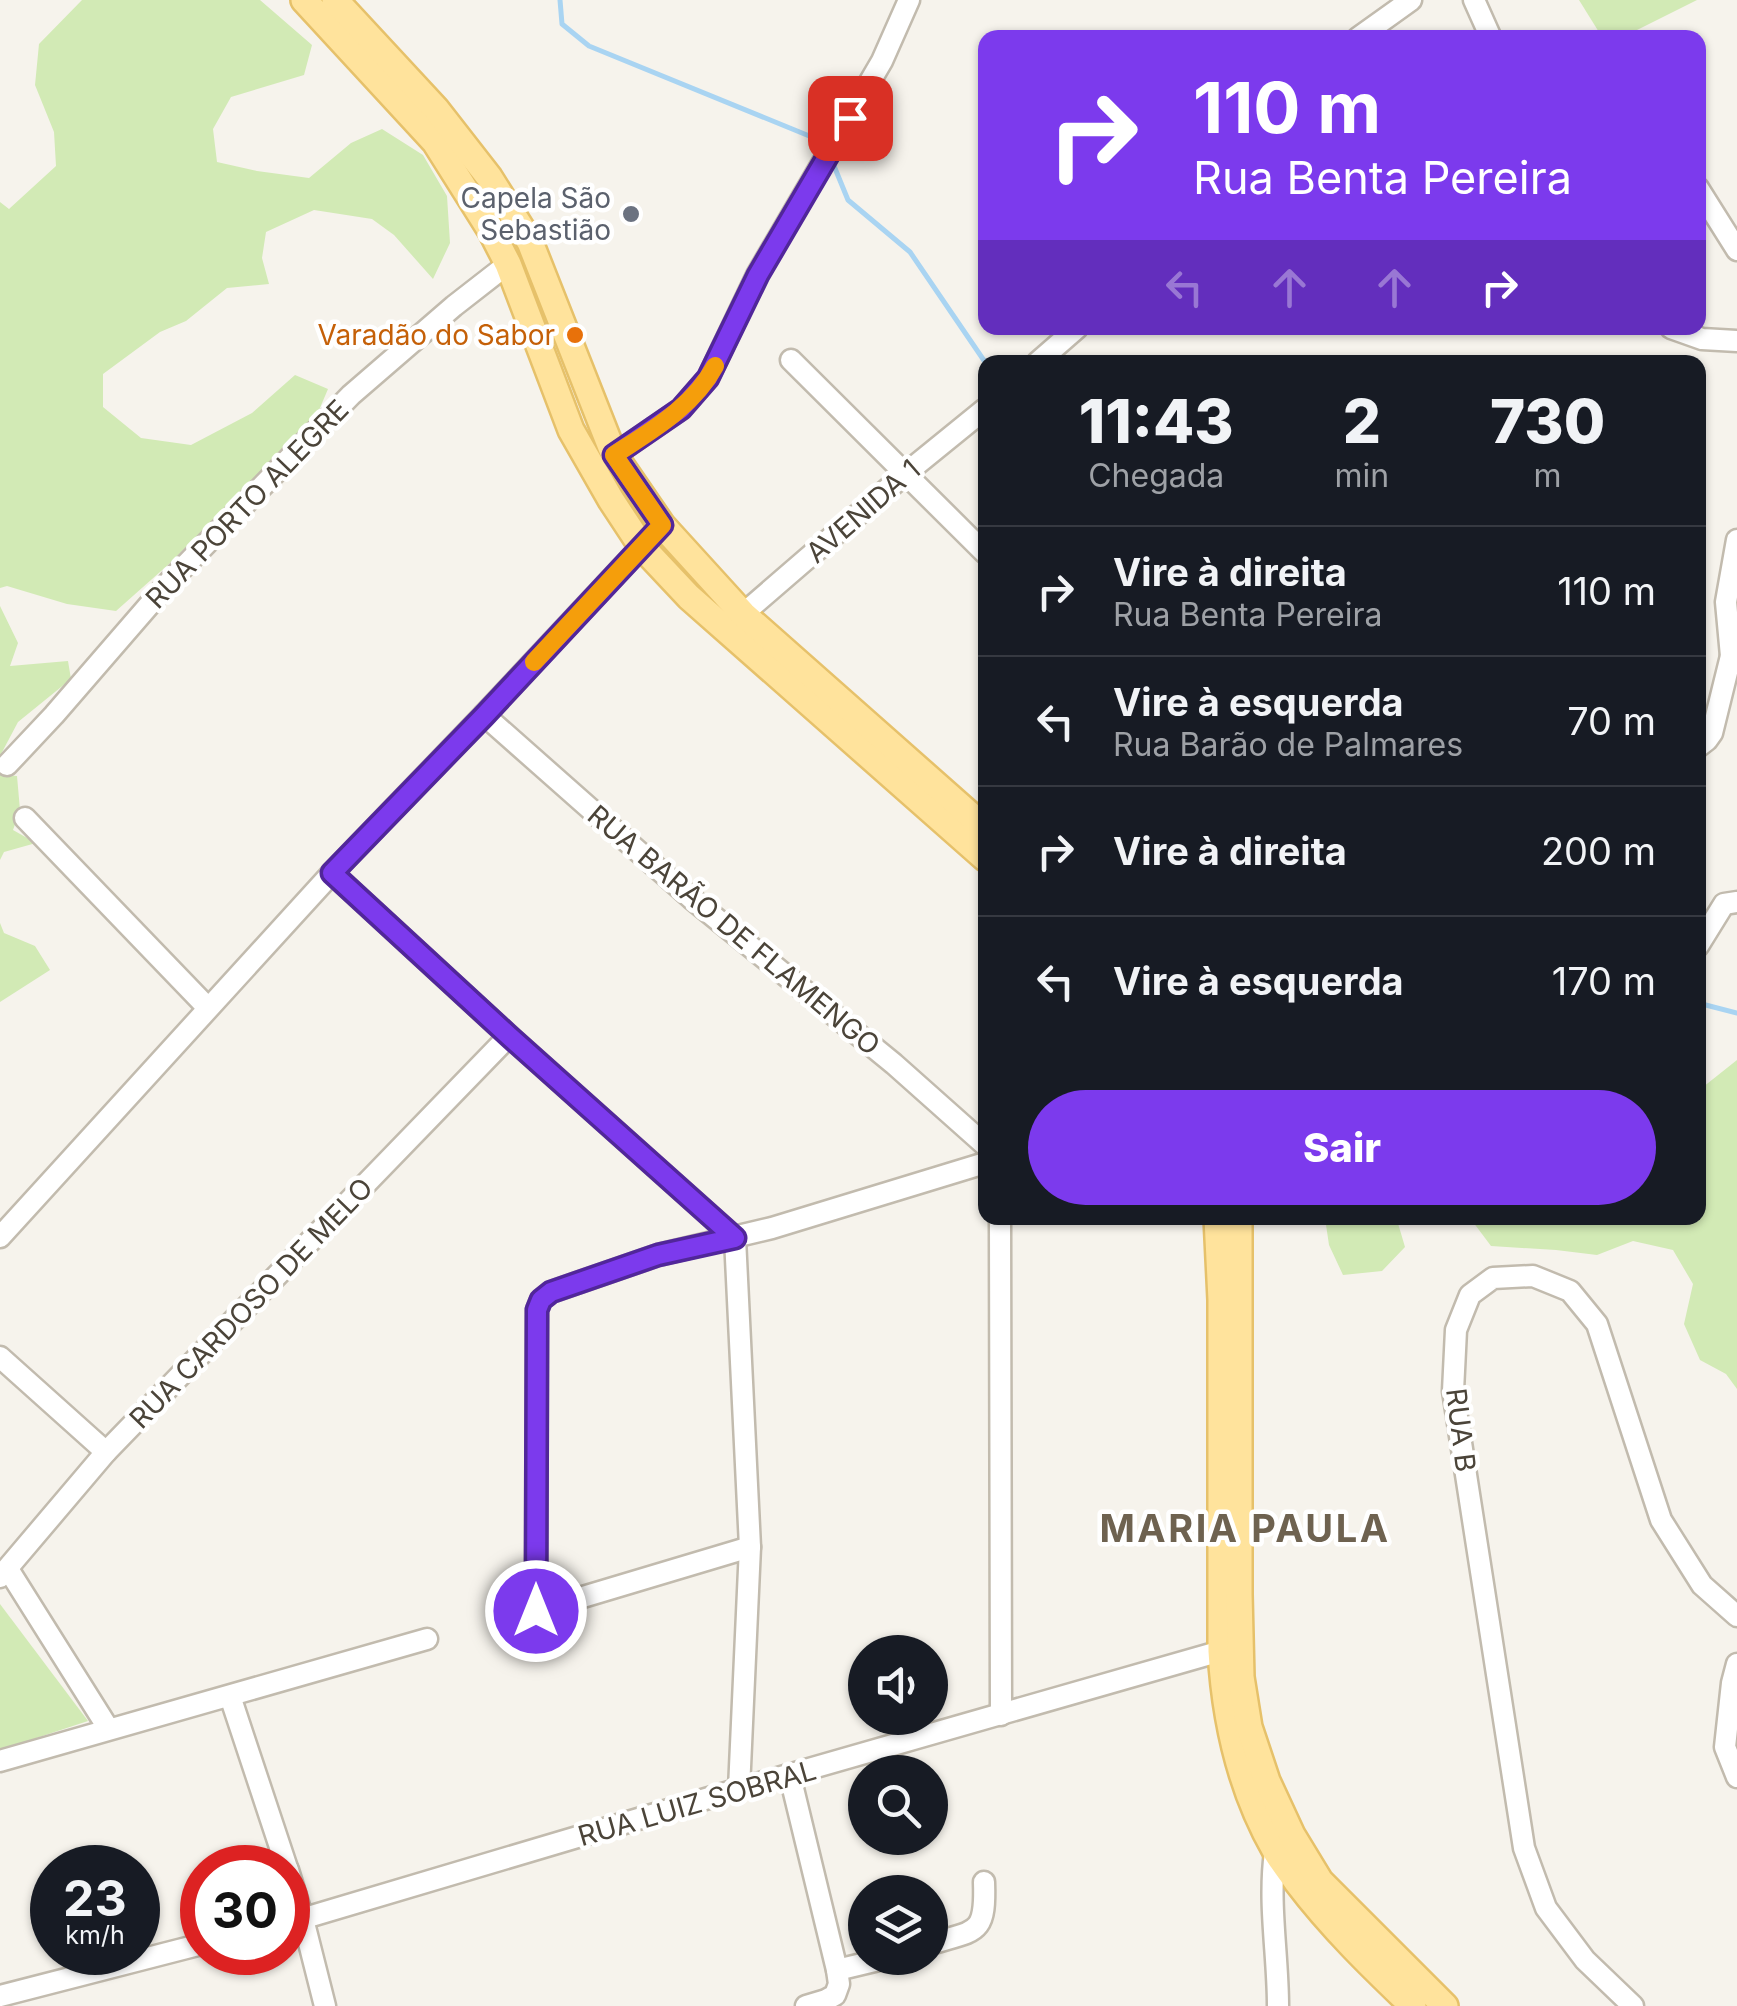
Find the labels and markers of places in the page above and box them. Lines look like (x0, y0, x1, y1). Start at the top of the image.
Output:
pin (808, 76, 893, 161)
place label: Capela São Sebastião (461, 181, 611, 247)
marker: Capela São Sebastião (620, 203, 642, 225)
place label: Varadão do Sabor (318, 318, 555, 352)
marker: Varadão do Sabor (564, 324, 586, 346)

